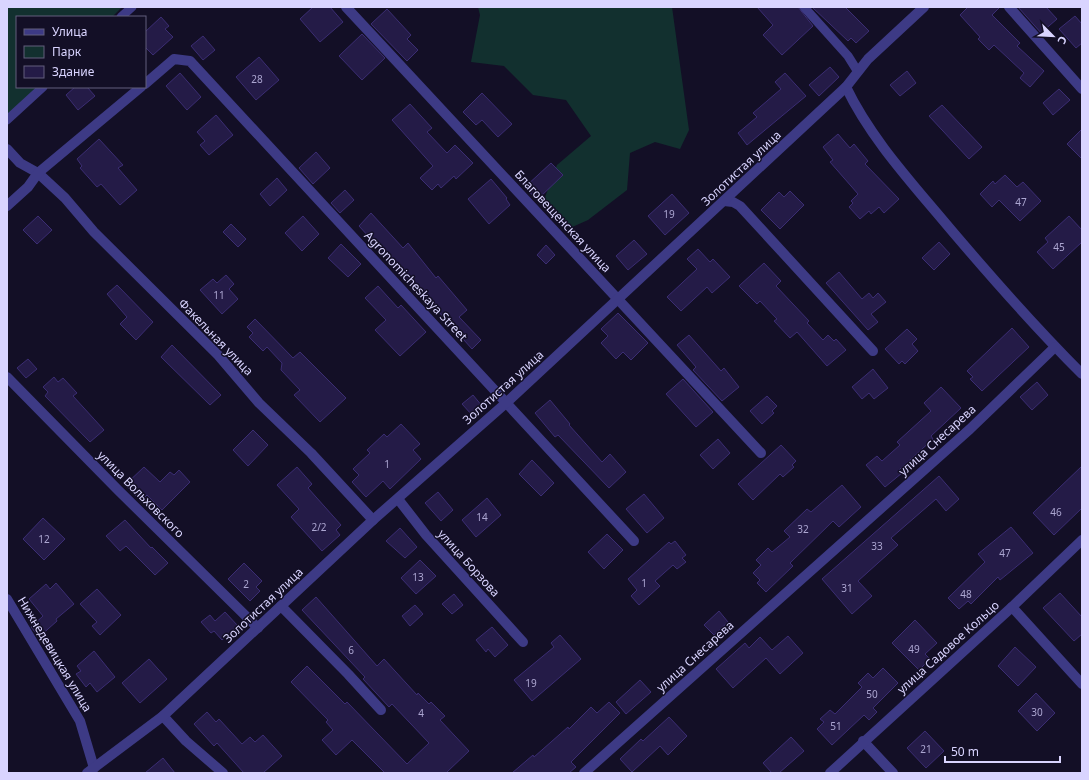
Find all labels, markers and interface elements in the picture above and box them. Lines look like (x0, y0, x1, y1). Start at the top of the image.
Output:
legend (16, 16, 146, 88)
north arrow (1033, 16, 1073, 56)
text: Улица (52, 23, 87, 40)
text: С (1054, 34, 1071, 47)
text: Парк (52, 43, 82, 60)
text: Здание (52, 63, 95, 80)
house number: 28 (251, 72, 263, 86)
street label: Золотистая улица (697, 127, 785, 209)
street label: Благовещенская улица (511, 166, 615, 276)
house number: 47 (1015, 195, 1027, 209)
house number: 19 (663, 207, 675, 221)
street label: Agronomicheskaya Street (361, 227, 472, 345)
house number: 45 (1053, 240, 1065, 254)
house number: 11 (213, 288, 225, 302)
street label: Факельная улица (175, 295, 257, 379)
street label: Золотистая улица (459, 346, 547, 428)
street label: улица Снесарева (895, 401, 979, 479)
street label: улица Вольховского (94, 447, 188, 541)
house number: 1 (384, 457, 390, 471)
house number: 46 (1050, 505, 1062, 519)
house number: 14 (476, 510, 488, 524)
house number: 2/2 (311, 520, 327, 534)
house number: 32 (797, 522, 809, 536)
street label: улица Борзова (434, 526, 504, 600)
house number: 12 (38, 532, 50, 546)
house number: 33 (871, 539, 883, 553)
house number: 47 (999, 546, 1011, 560)
street label: Золотистая улица (219, 564, 307, 646)
house number: 13 (412, 570, 424, 584)
house number: 1 (641, 576, 647, 590)
house number: 2 (243, 577, 249, 591)
house number: 31 (841, 581, 853, 595)
house number: 48 (960, 587, 972, 601)
street label: Нижнедевицкая улица (14, 593, 96, 715)
street label: улица Садовое Кольцо (893, 597, 1003, 697)
street label: улица Снесарева (653, 617, 737, 695)
house number: 49 (908, 642, 920, 656)
house number: 6 (348, 643, 354, 657)
house number: 19 (525, 676, 537, 690)
house number: 50 (866, 687, 878, 701)
house number: 30 (1031, 705, 1043, 719)
house number: 4 (418, 706, 424, 720)
house number: 51 (830, 719, 842, 733)
scale bar (945, 738, 1060, 764)
house number: 21 (920, 742, 932, 756)
text: 50 m (951, 743, 979, 760)

